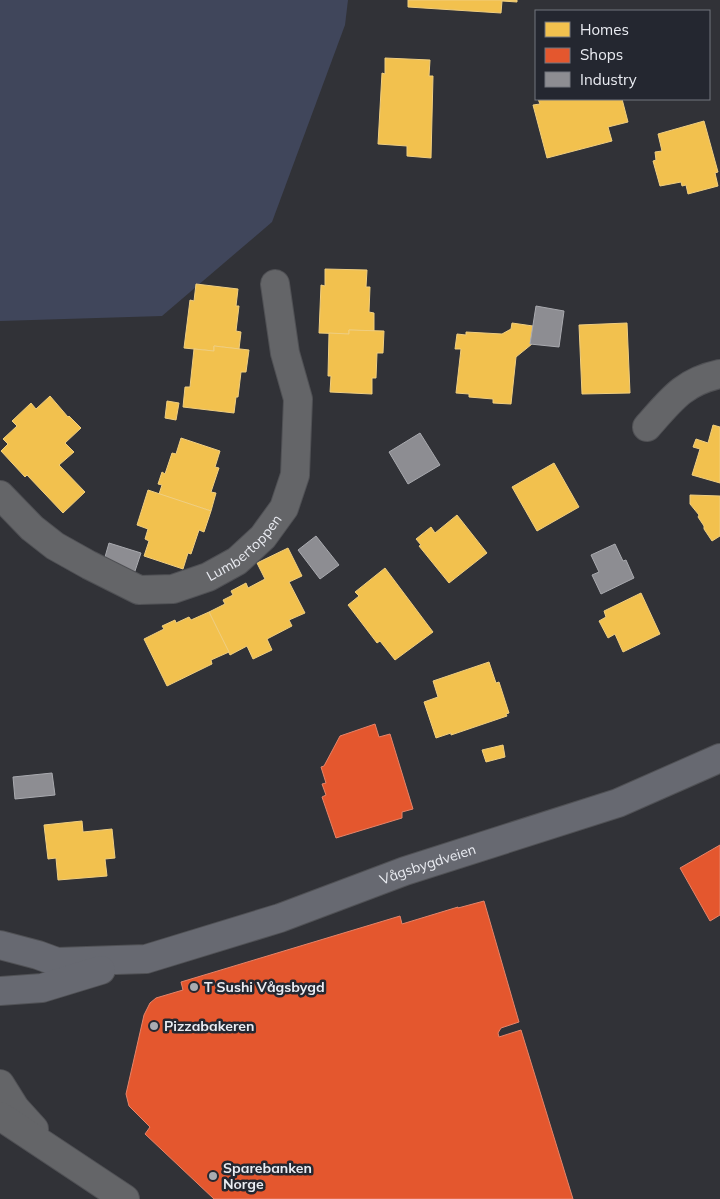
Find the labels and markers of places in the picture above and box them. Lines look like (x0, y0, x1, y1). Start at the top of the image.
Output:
place label: T Sushi Vågsbygd (204, 978, 325, 996)
marker: T Sushi Vågsbygd (188, 981, 200, 993)
place label: Pizzabakeren (164, 1017, 254, 1035)
marker: Pizzabakeren (148, 1020, 160, 1032)
place label: Sparebanken Norge (223, 1159, 312, 1193)
marker: Sparebanken Norge (207, 1170, 219, 1182)

